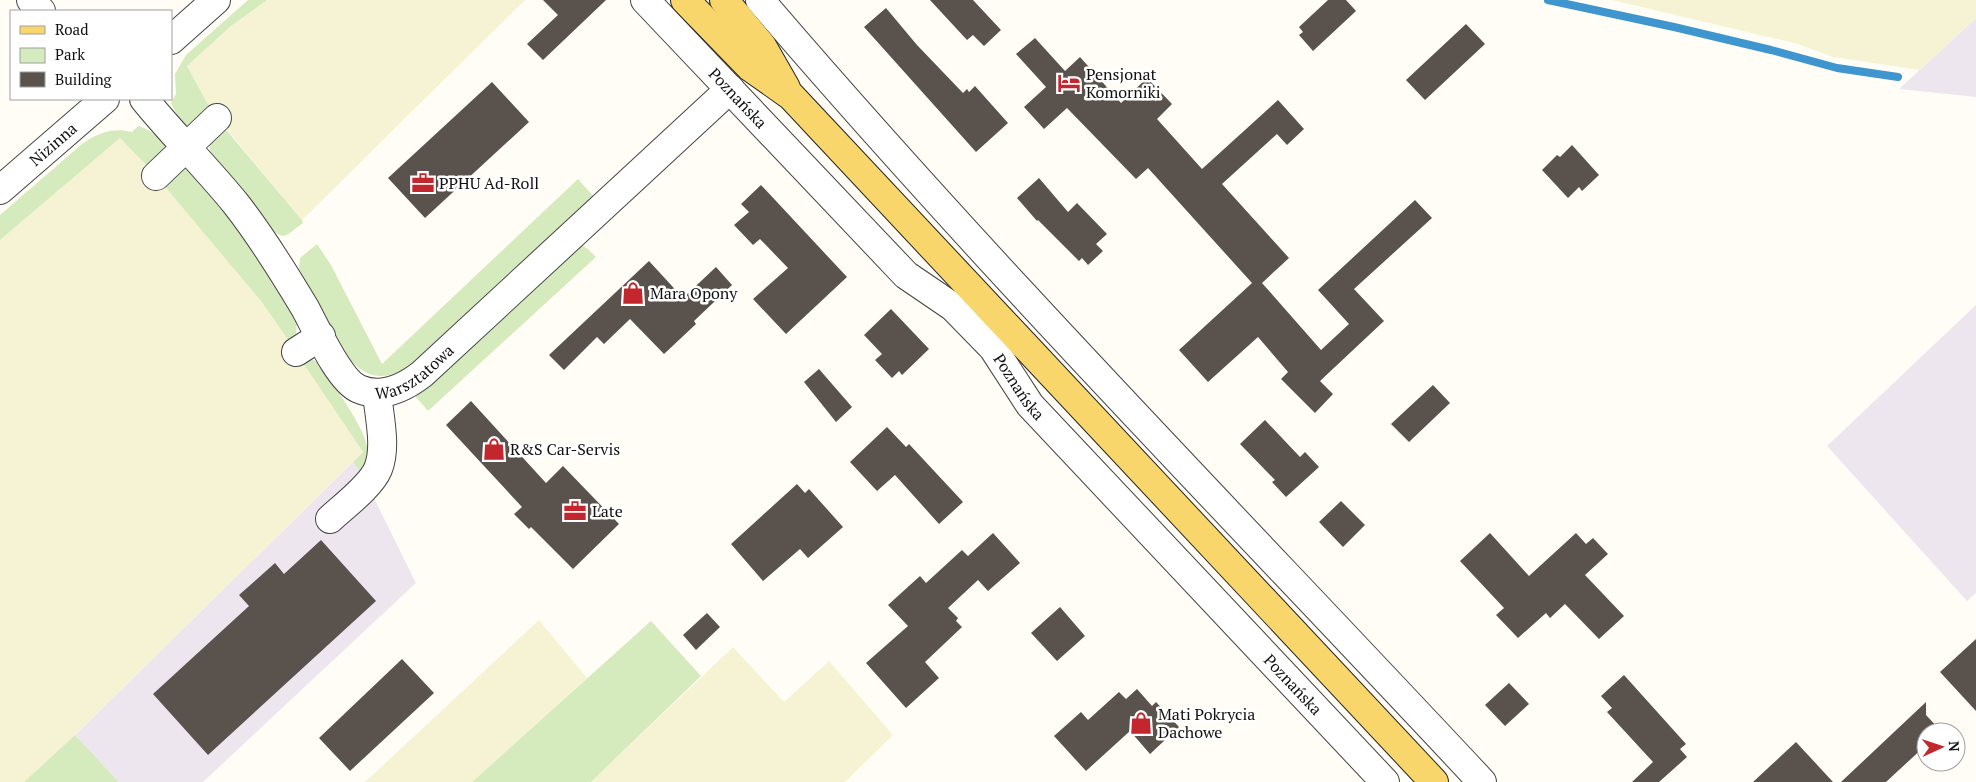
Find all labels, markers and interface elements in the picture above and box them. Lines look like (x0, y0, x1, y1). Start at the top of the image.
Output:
legend (10, 10, 172, 100)
text: Road (55, 19, 88, 39)
text: Park (55, 44, 85, 64)
street label: Poznańska (704, 63, 772, 133)
place label: Pensjonat Komorniki (1086, 63, 1161, 103)
text: Building (55, 69, 113, 89)
hotel icon: Pensjonat Komorniki (1056, 70, 1082, 96)
street label: Nizinna (24, 117, 81, 171)
office icon: PPHU Ad-Roll (410, 170, 436, 196)
place label: PPHU Ad-Roll (439, 172, 539, 194)
shop icon: Mara Opony (620, 280, 646, 306)
place label: Mara Opony (650, 282, 738, 304)
street label: Warsztatowa (374, 339, 458, 404)
street label: Poznańska (989, 349, 1049, 425)
shop icon: R&S Car-Servis (481, 436, 507, 462)
place label: R&S Car-Servis (510, 438, 620, 460)
office icon: Late (562, 498, 588, 524)
place label: Late (592, 500, 623, 522)
street label: Poznańska (1259, 649, 1327, 720)
place label: Mati Pokrycia Dachowe (1158, 703, 1255, 743)
shop icon: Mati Pokrycia Dachowe (1128, 710, 1154, 736)
north arrow (1916, 722, 1966, 772)
text: N (1945, 740, 1964, 752)

